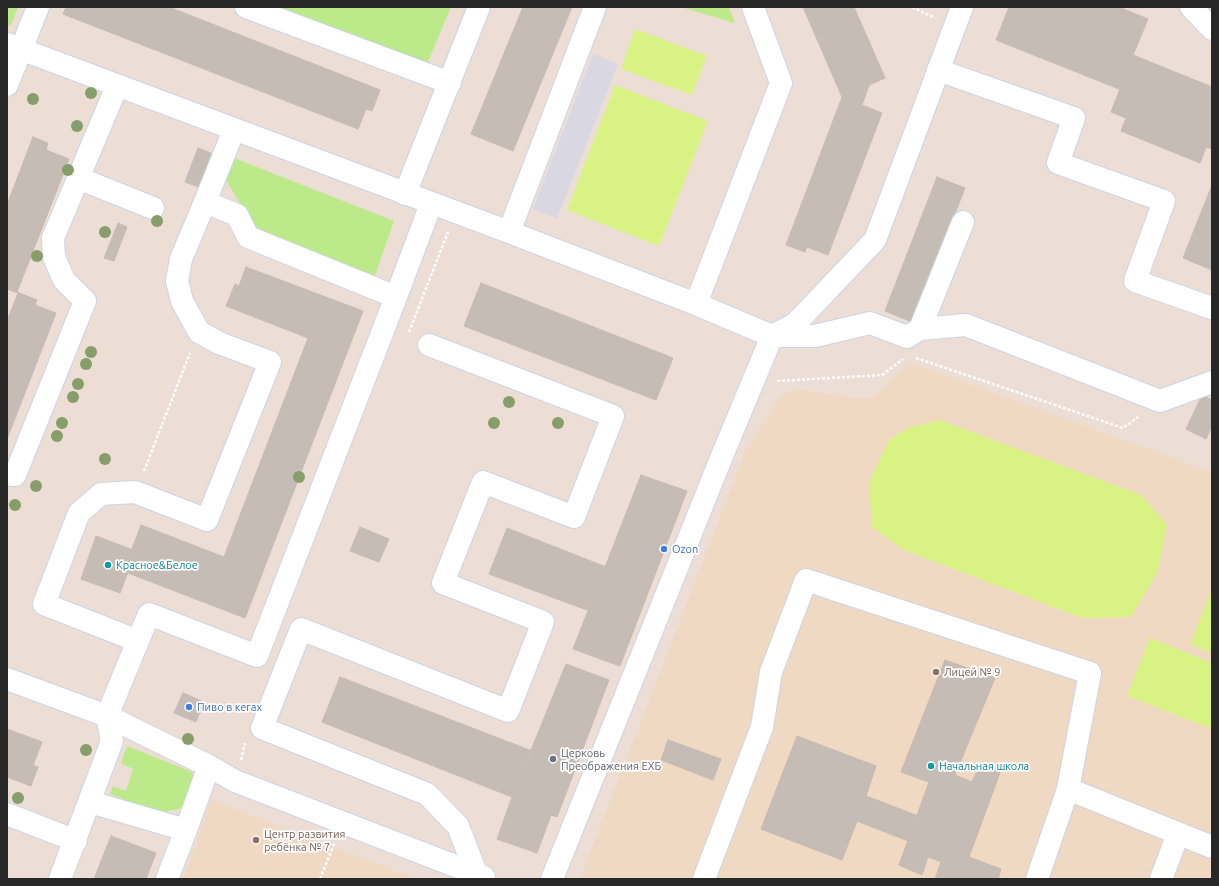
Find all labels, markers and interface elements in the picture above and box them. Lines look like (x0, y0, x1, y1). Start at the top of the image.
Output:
place label: Ozon (672, 542, 698, 556)
marker: Ozon (659, 544, 669, 554)
place label: Красное&Белое (116, 558, 198, 572)
marker: Красное&Белое (103, 560, 113, 570)
place label: Лицей № 9 (944, 665, 1000, 679)
marker: Лицей № 9 (931, 667, 941, 677)
place label: Пиво в кегах (197, 700, 262, 714)
marker: Пиво в кегах (184, 702, 194, 712)
place label: Церковь Преображения ЕХБ (561, 746, 661, 772)
marker: Церковь Преображения ЕХБ (548, 754, 558, 764)
place label: Начальная школа (939, 759, 1029, 773)
marker: Начальная школа (926, 761, 936, 771)
place label: Центр развития ребёнка № 7 (264, 827, 345, 853)
marker: Центр развития ребёнка № 7 (251, 835, 261, 845)

